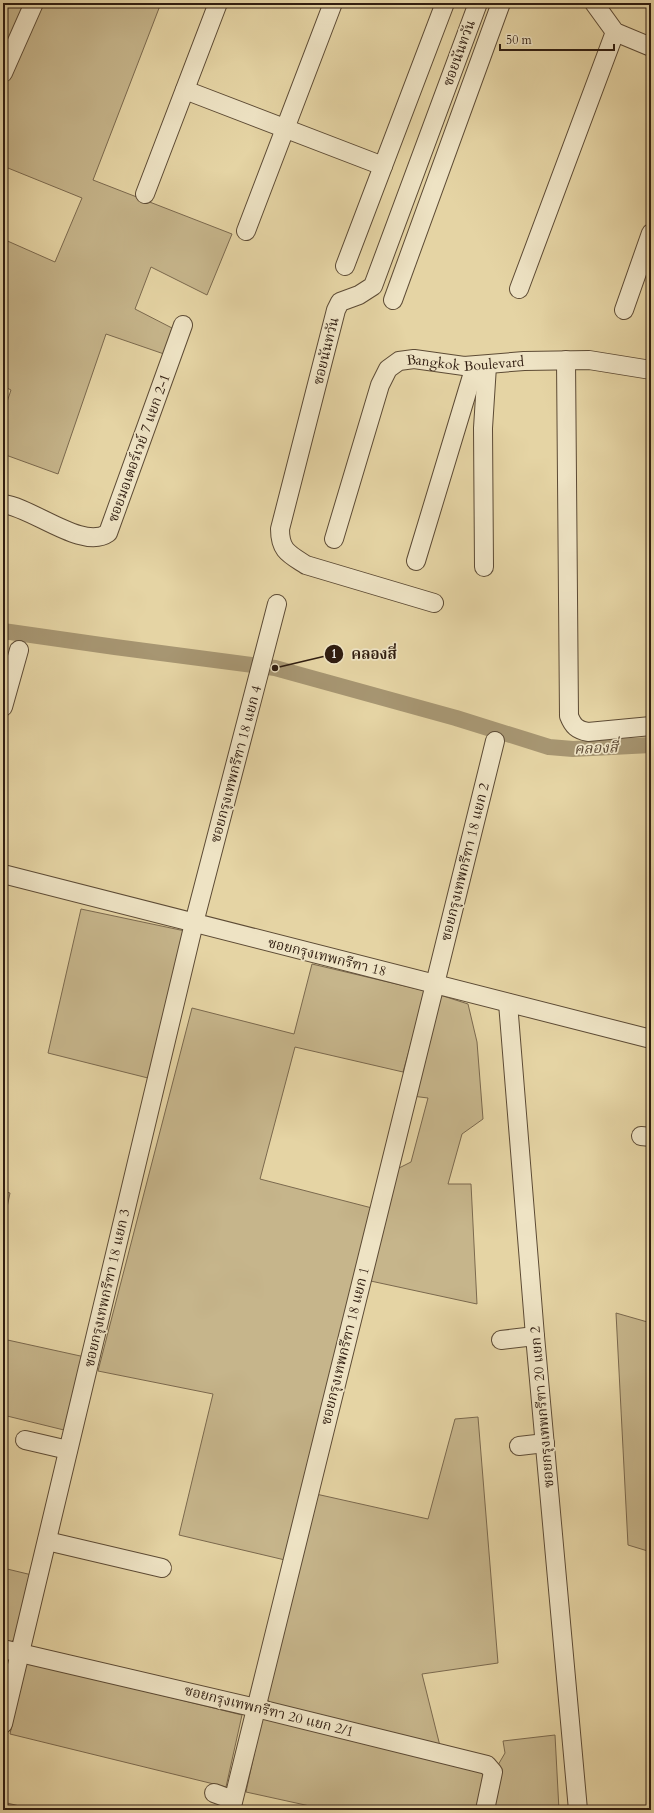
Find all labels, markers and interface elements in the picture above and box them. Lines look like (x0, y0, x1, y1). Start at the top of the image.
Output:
street label: ซอยนันทวัน (438, 17, 480, 89)
scale bar (500, 26, 614, 52)
text: 50 m (506, 32, 533, 48)
street label: ซอยนันทวัน (308, 315, 344, 387)
street label: Bangkok Boulevard (405, 349, 525, 375)
street label: ซอยมอเตอร์เวย์ 7 แยก 2-1 (103, 371, 175, 525)
callout: คลองสี่ (324, 640, 405, 667)
text: คลองสี่ (351, 643, 397, 664)
text: 1 (331, 646, 337, 662)
street label: ซอยกรุงเทพกรีฑา 18 แยก 4 (206, 683, 266, 845)
water label: คลองสี่ (574, 736, 621, 759)
street label: ซอยกรุงเทพกรีฑา 18 แยก 2 (436, 781, 494, 943)
street label: ซอยกรุงเทพกรีฑา 18 (266, 933, 388, 981)
street label: ซอยกรุงเทพกรีฑา 18 แยก 3 (79, 1207, 135, 1369)
street label: ซอยกรุงเทพกรีฑา 18 แยก 1 (316, 1265, 374, 1427)
street label: ซอยกรุงเทพกรีฑา 20 แยก 2 (525, 1325, 559, 1489)
street label: ซอยกรุงเทพกรีฑา 20 แยก 2/1 (182, 1681, 356, 1741)

